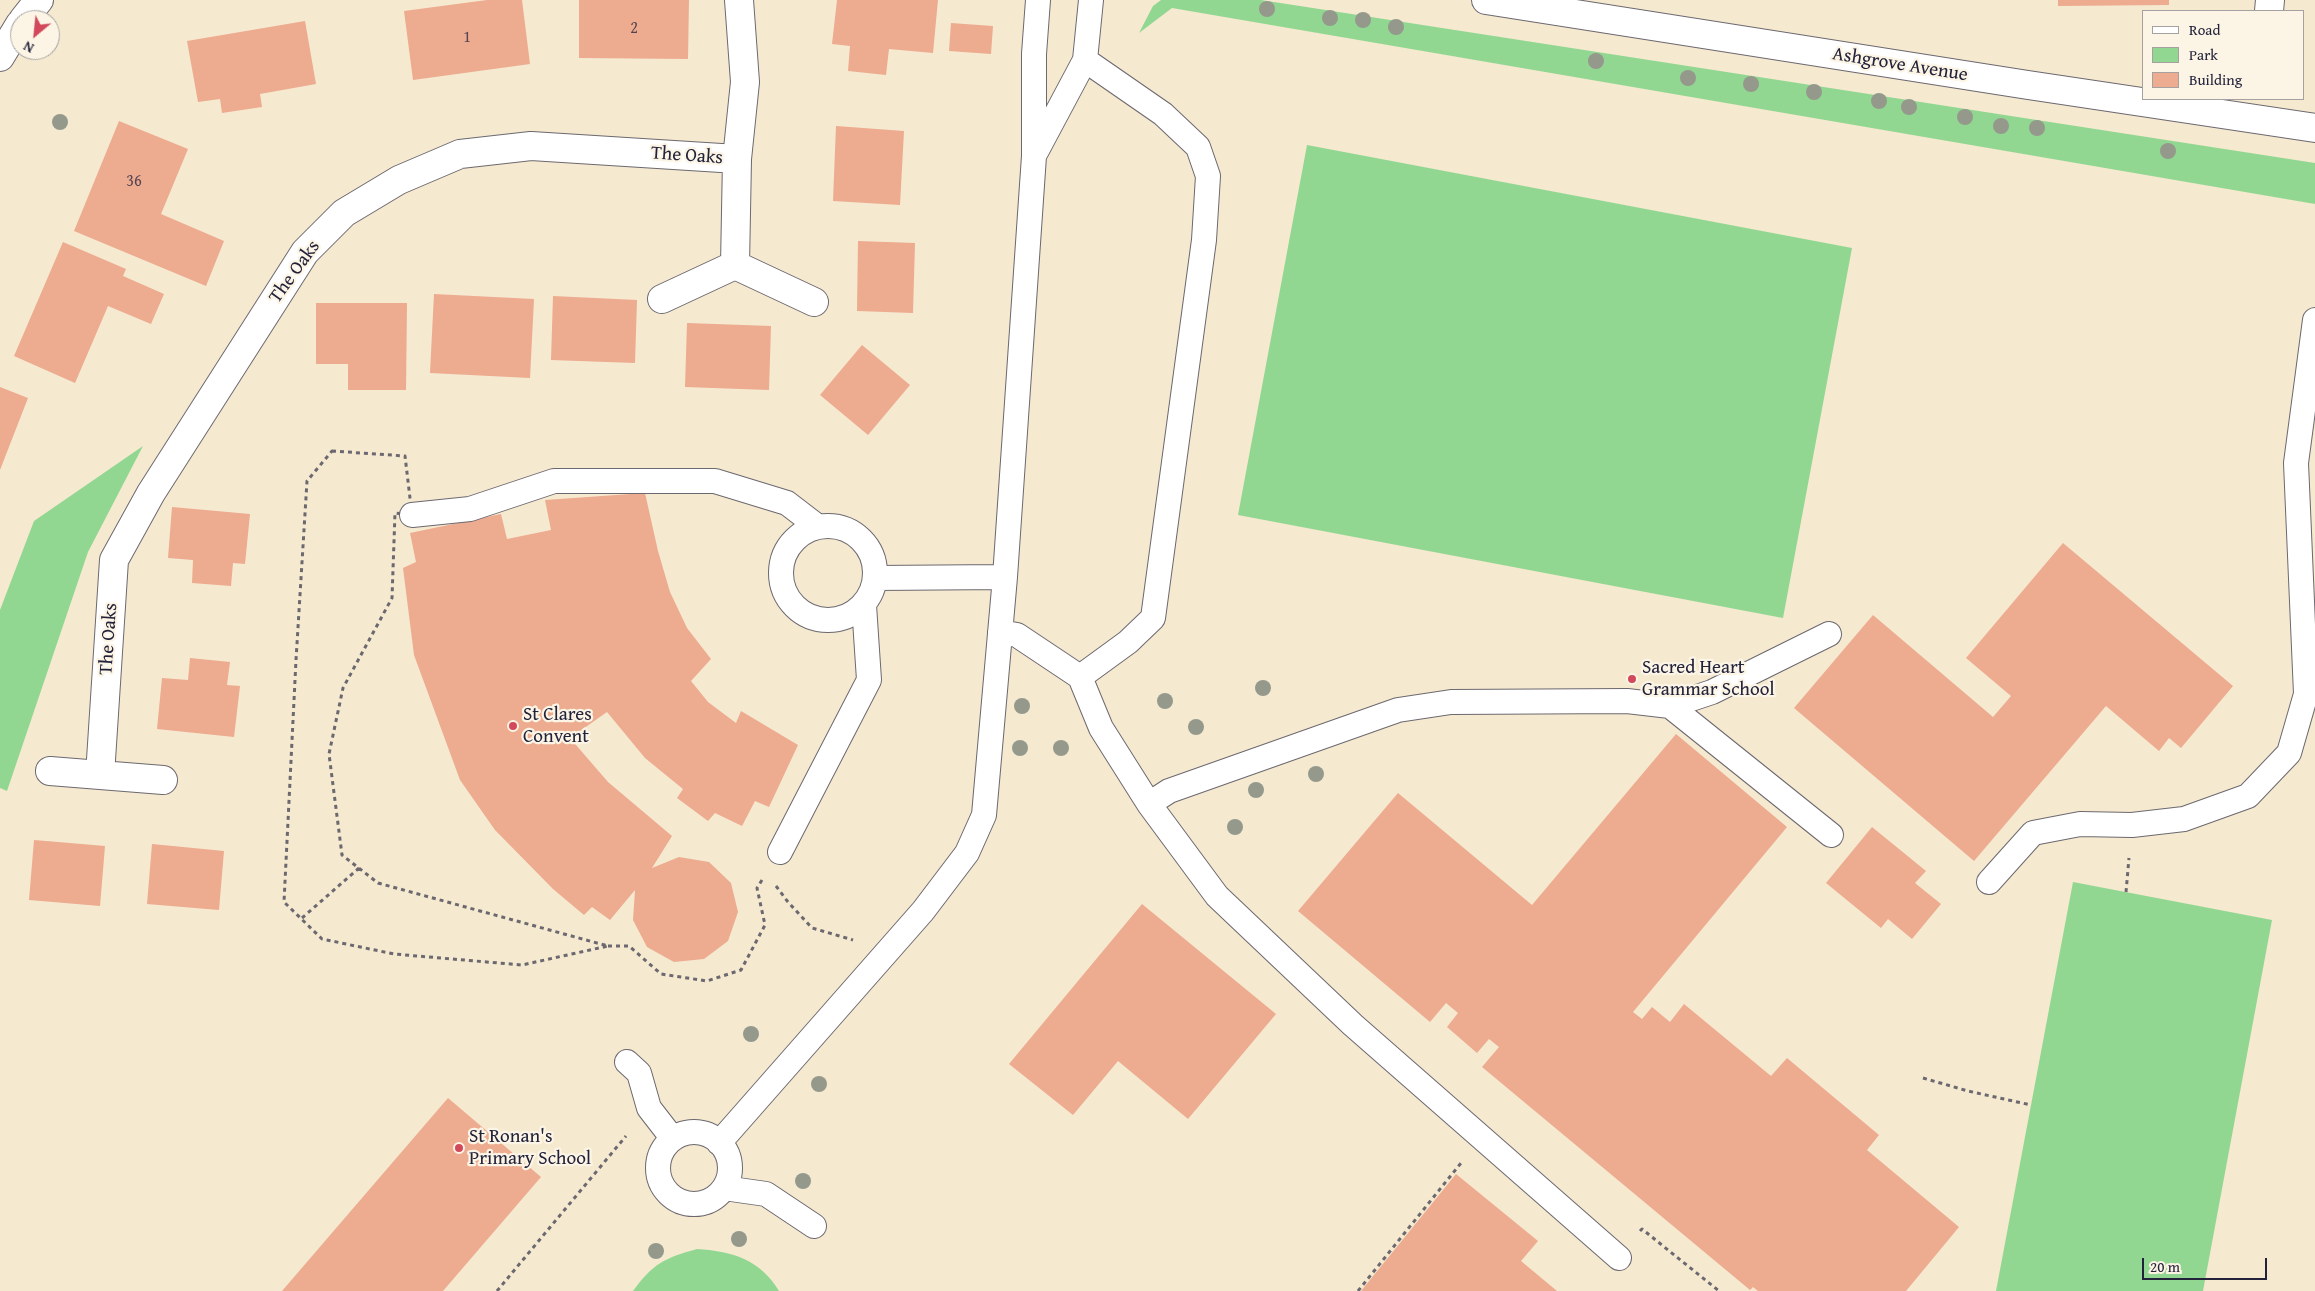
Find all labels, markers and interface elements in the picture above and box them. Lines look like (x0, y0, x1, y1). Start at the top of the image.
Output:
north arrow (10, 10, 60, 60)
legend (2142, 10, 2305, 100)
house number: 2 (630, 19, 638, 39)
text: Road (2189, 19, 2220, 40)
house number: 1 (463, 28, 471, 48)
text: N (20, 36, 37, 58)
street label: Ashgrove Avenue (1831, 43, 1969, 87)
text: Park (2189, 44, 2218, 65)
text: Building (2189, 69, 2242, 90)
street label: The Oaks (650, 142, 724, 170)
house number: 36 (126, 172, 142, 192)
street label: The Oaks (265, 236, 325, 308)
street label: The Oaks (95, 602, 123, 676)
place label: Sacred Heart Grammar School (1642, 657, 1775, 701)
marker: Sacred Heart Grammar School (1626, 673, 1638, 685)
place label: St Clares Convent (523, 704, 592, 748)
marker: St Clares Convent (507, 720, 519, 732)
place label: St Ronan's Primary School (469, 1126, 591, 1170)
marker: St Ronan's Primary School (453, 1142, 465, 1154)
scale bar (2145, 1248, 2270, 1280)
text: 20 m (2150, 1256, 2180, 1277)

